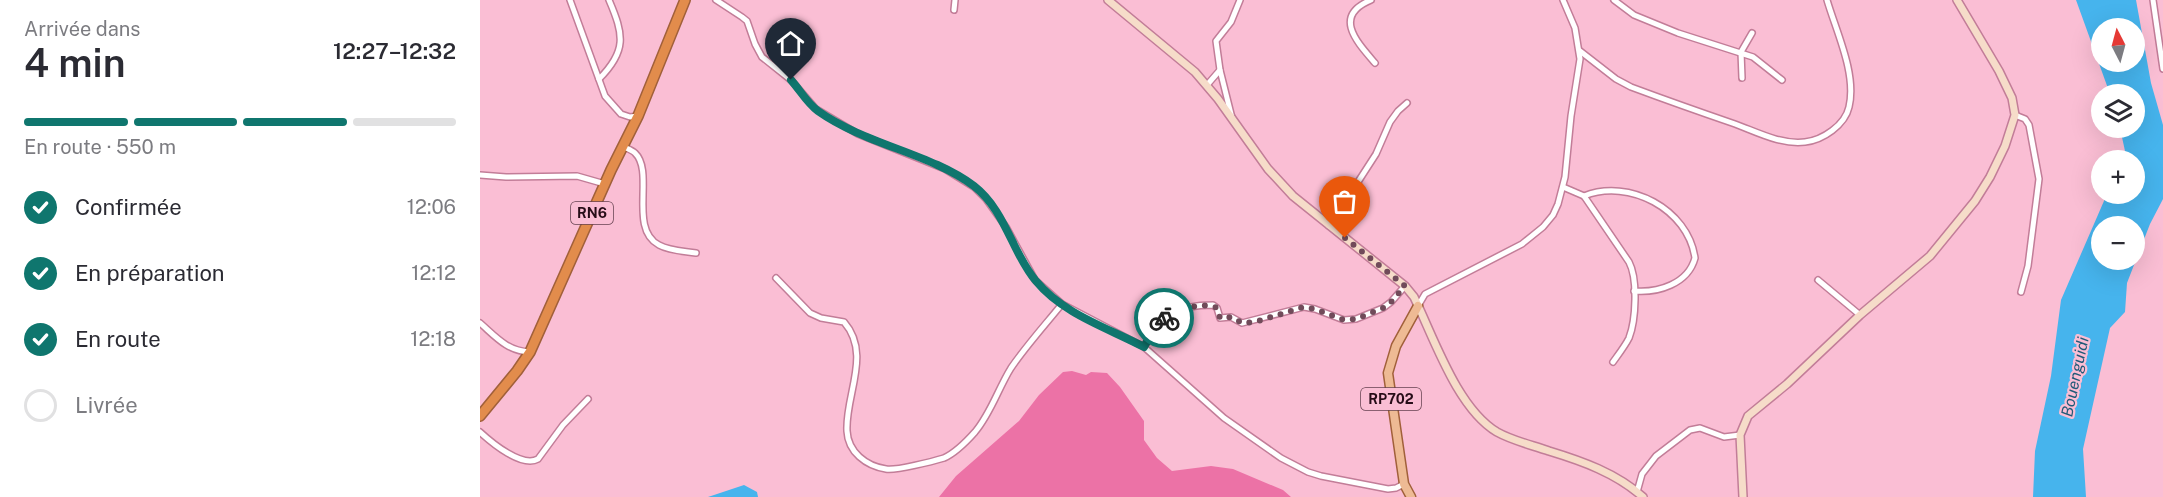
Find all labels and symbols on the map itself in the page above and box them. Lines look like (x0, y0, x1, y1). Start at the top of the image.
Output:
pin (765, 18, 816, 80)
north arrow (2091, 18, 2145, 72)
pin (1319, 176, 1370, 238)
road number: RN6 (571, 202, 613, 224)
courier (1134, 288, 1194, 348)
water label: Bouenguidi (2057, 335, 2093, 419)
road number: RP702 (1361, 388, 1421, 410)

